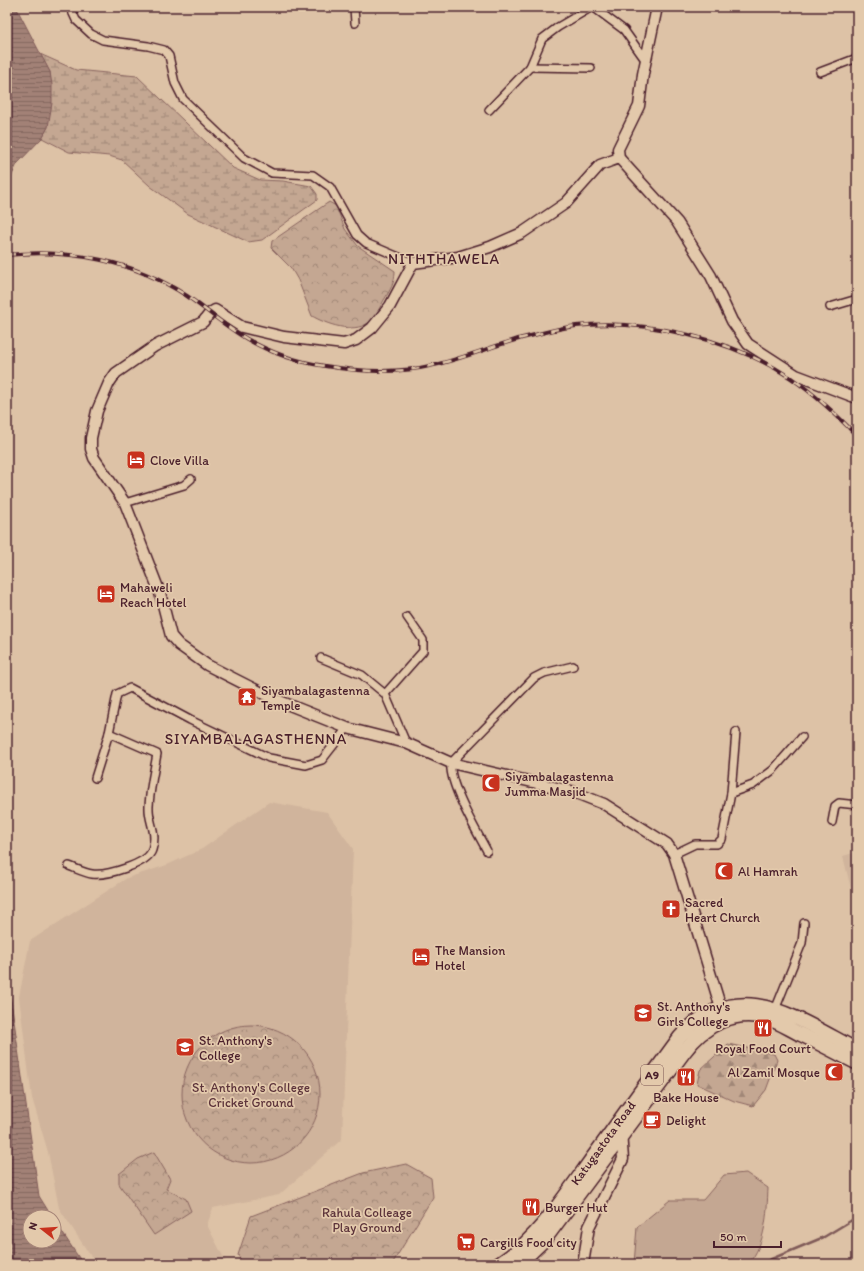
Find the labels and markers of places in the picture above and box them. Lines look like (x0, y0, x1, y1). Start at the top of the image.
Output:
hotel icon: Clove Villa (125, 449, 147, 471)
place label: Clove Villa (150, 453, 209, 468)
place label: Mahaweli Reach Hotel (120, 580, 187, 610)
hotel icon: Mahaweli Reach Hotel (95, 583, 117, 605)
place label: Siyambalagastenna Temple (261, 683, 370, 713)
temple icon: Siyambalagastenna Temple (236, 686, 258, 708)
place label: Siyambalagastenna Jumma Masjid (505, 769, 614, 799)
mosque icon: Siyambalagastenna Jumma Masjid (480, 772, 502, 794)
mosque icon: Al Hamrah (713, 860, 735, 882)
place label: Al Hamrah (738, 864, 798, 879)
place label: Sacred Heart Church (685, 895, 760, 925)
church icon: Sacred Heart Church (660, 898, 682, 920)
place label: The Mansion Hotel (435, 943, 506, 973)
hotel icon: The Mansion Hotel (410, 946, 432, 968)
place label: St. Anthony's Girls College (657, 999, 731, 1029)
school or university icon: St. Anthony's Girls College (632, 1002, 654, 1024)
restaurant icon: Royal Food Court (752, 1017, 774, 1039)
place label: St. Anthony's College (199, 1033, 273, 1063)
school or university icon: St. Anthony's College (174, 1036, 196, 1058)
place label: Royal Food Court (715, 1041, 811, 1056)
mosque icon: Al Zamil Mosque (823, 1061, 845, 1083)
place label: Al Zamil Mosque (728, 1065, 820, 1080)
restaurant icon: Bake House (675, 1066, 697, 1088)
place label: Bake House (653, 1090, 719, 1105)
cafe icon: Delight (641, 1109, 663, 1131)
place label: Delight (666, 1113, 706, 1128)
restaurant icon: Burger Hut (520, 1196, 542, 1218)
place label: Burger Hut (545, 1200, 608, 1215)
supermarket icon: Cargills Food city (455, 1231, 477, 1253)
place label: Cargills Food city (480, 1235, 577, 1250)

